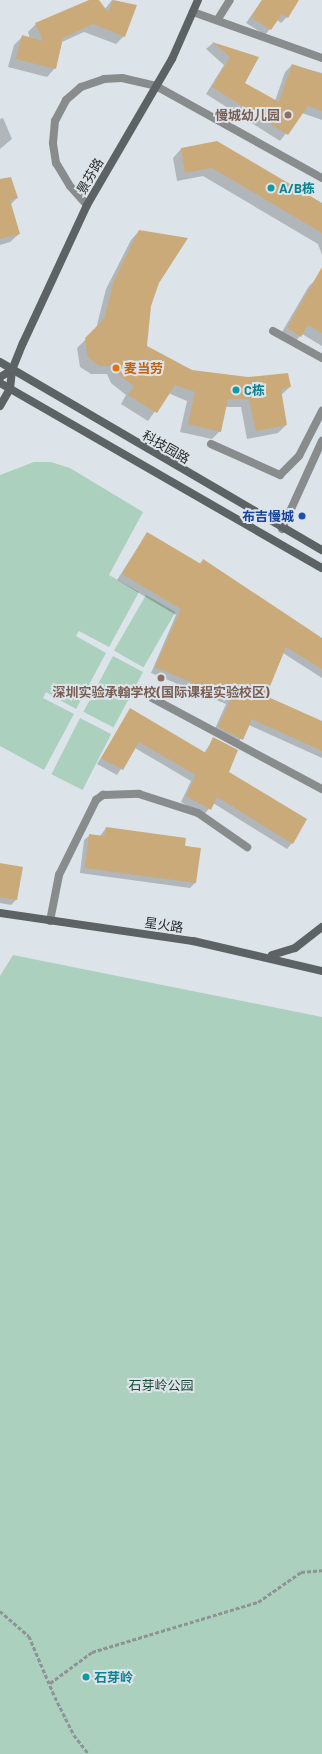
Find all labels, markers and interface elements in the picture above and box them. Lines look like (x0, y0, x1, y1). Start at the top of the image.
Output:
place label: 慢城幼儿园 (215, 107, 280, 123)
marker: 慢城幼儿园 (283, 110, 293, 120)
street label: 景芬路 (73, 155, 107, 197)
place label: A/B栋 (279, 180, 315, 196)
marker: A/B栋 (266, 183, 276, 193)
place label: 麦当劳 (124, 360, 163, 376)
marker: 麦当劳 (111, 363, 121, 373)
place label: C栋 (244, 382, 265, 398)
marker: C栋 (231, 385, 241, 395)
street label: 科技园路 (140, 427, 192, 467)
place label: 布吉慢城 (242, 508, 294, 524)
marker: 布吉慢城 (297, 511, 307, 521)
marker: 深圳实验承翰学校(国际课程实验校区) (156, 673, 166, 683)
place label: 深圳实验承翰学校(国际课程实验校区) (52, 684, 270, 700)
street label: 星火路 (144, 915, 184, 935)
park label: 石芽岭公园 (129, 1377, 193, 1393)
place label: 石芽岭 (94, 1669, 133, 1685)
marker: 石芽岭 (81, 1672, 91, 1682)

